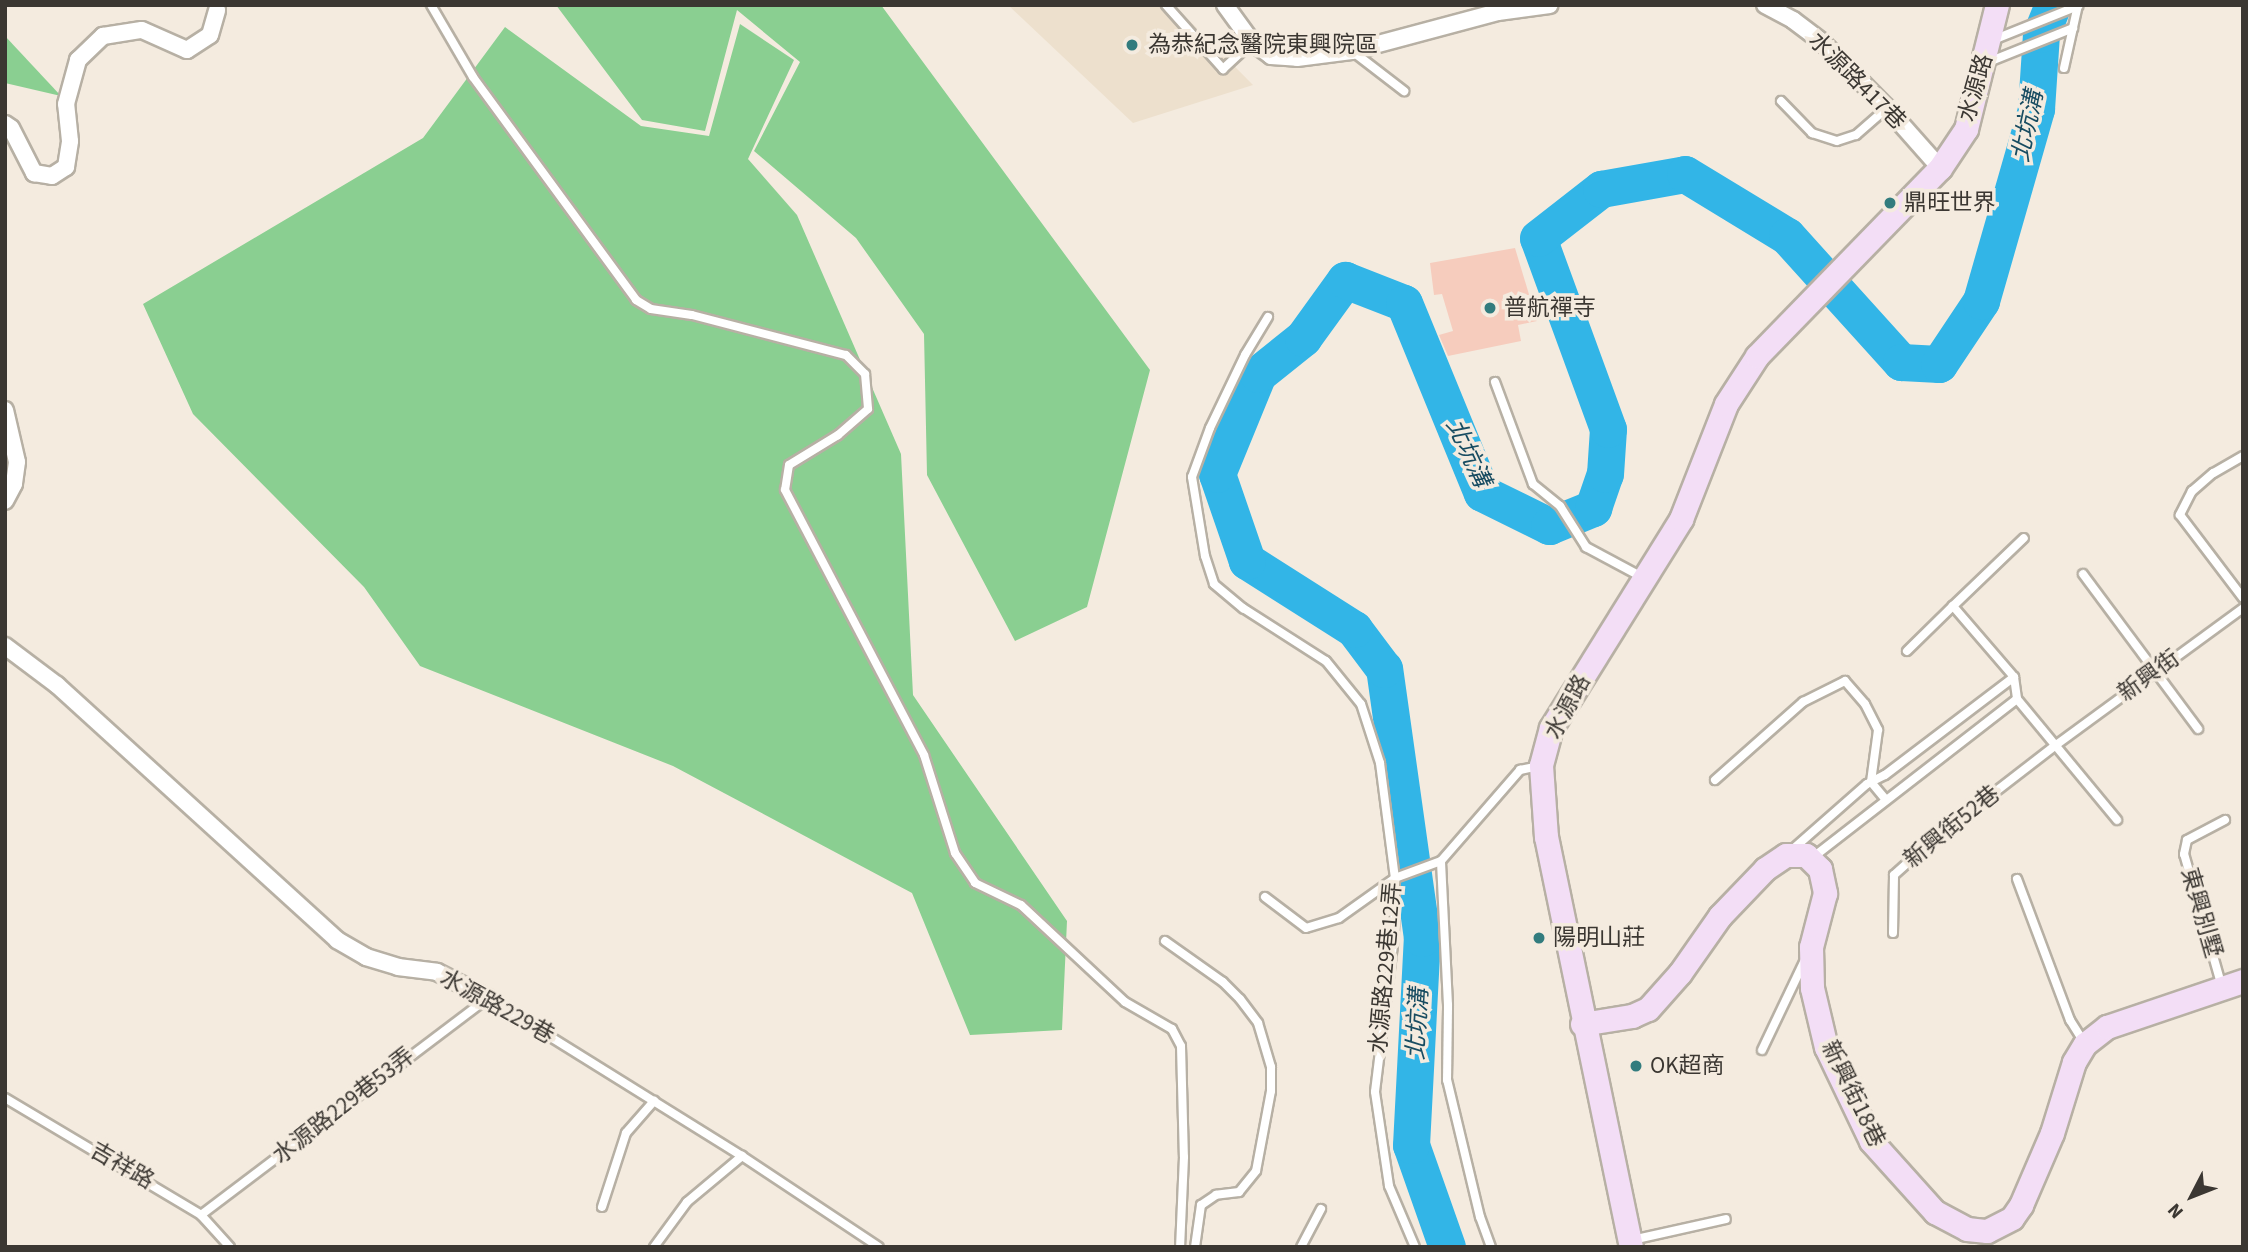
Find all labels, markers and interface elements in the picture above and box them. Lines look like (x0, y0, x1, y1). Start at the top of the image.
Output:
street label: 水源路417巷 (1803, 27, 1911, 135)
place label: 為恭紀念醫院東興院區 (1148, 31, 1378, 59)
marker: 為恭紀念醫院東興院區 (1122, 35, 1142, 55)
street label: 水源路 (1953, 51, 1999, 125)
water label: 北坑溝 (2006, 88, 2050, 164)
place label: 鼎旺世界 (1904, 189, 1996, 217)
marker: 鼎旺世界 (1882, 195, 1898, 211)
place label: 普航禪寺 (1504, 294, 1596, 322)
marker: 普航禪寺 (1482, 300, 1498, 316)
water label: 北坑溝 (1440, 414, 1496, 492)
street label: 新興街 (2113, 645, 2185, 707)
street label: 水源路 (1540, 670, 1596, 744)
street label: 新興街52巷 (1899, 780, 2005, 874)
street label: 東興別墅 (2175, 865, 2227, 961)
street label: 水源路229巷12弄 (1365, 881, 1407, 1055)
place label: 陽明山莊 (1553, 924, 1645, 952)
marker: 陽明山莊 (1531, 930, 1547, 946)
street label: 水源路229巷 (435, 964, 559, 1050)
water label: 北坑溝 (1402, 987, 1434, 1061)
street label: 新興街18巷 (1815, 1036, 1891, 1152)
street label: 水源路229巷53弄 (268, 1042, 420, 1170)
place label: OK超商 (1650, 1052, 1725, 1080)
marker: OK超商 (1628, 1058, 1644, 1074)
street label: 吉祥路 (85, 1137, 159, 1195)
north arrow (2157, 1161, 2227, 1231)
text: N (2162, 1197, 2190, 1224)

